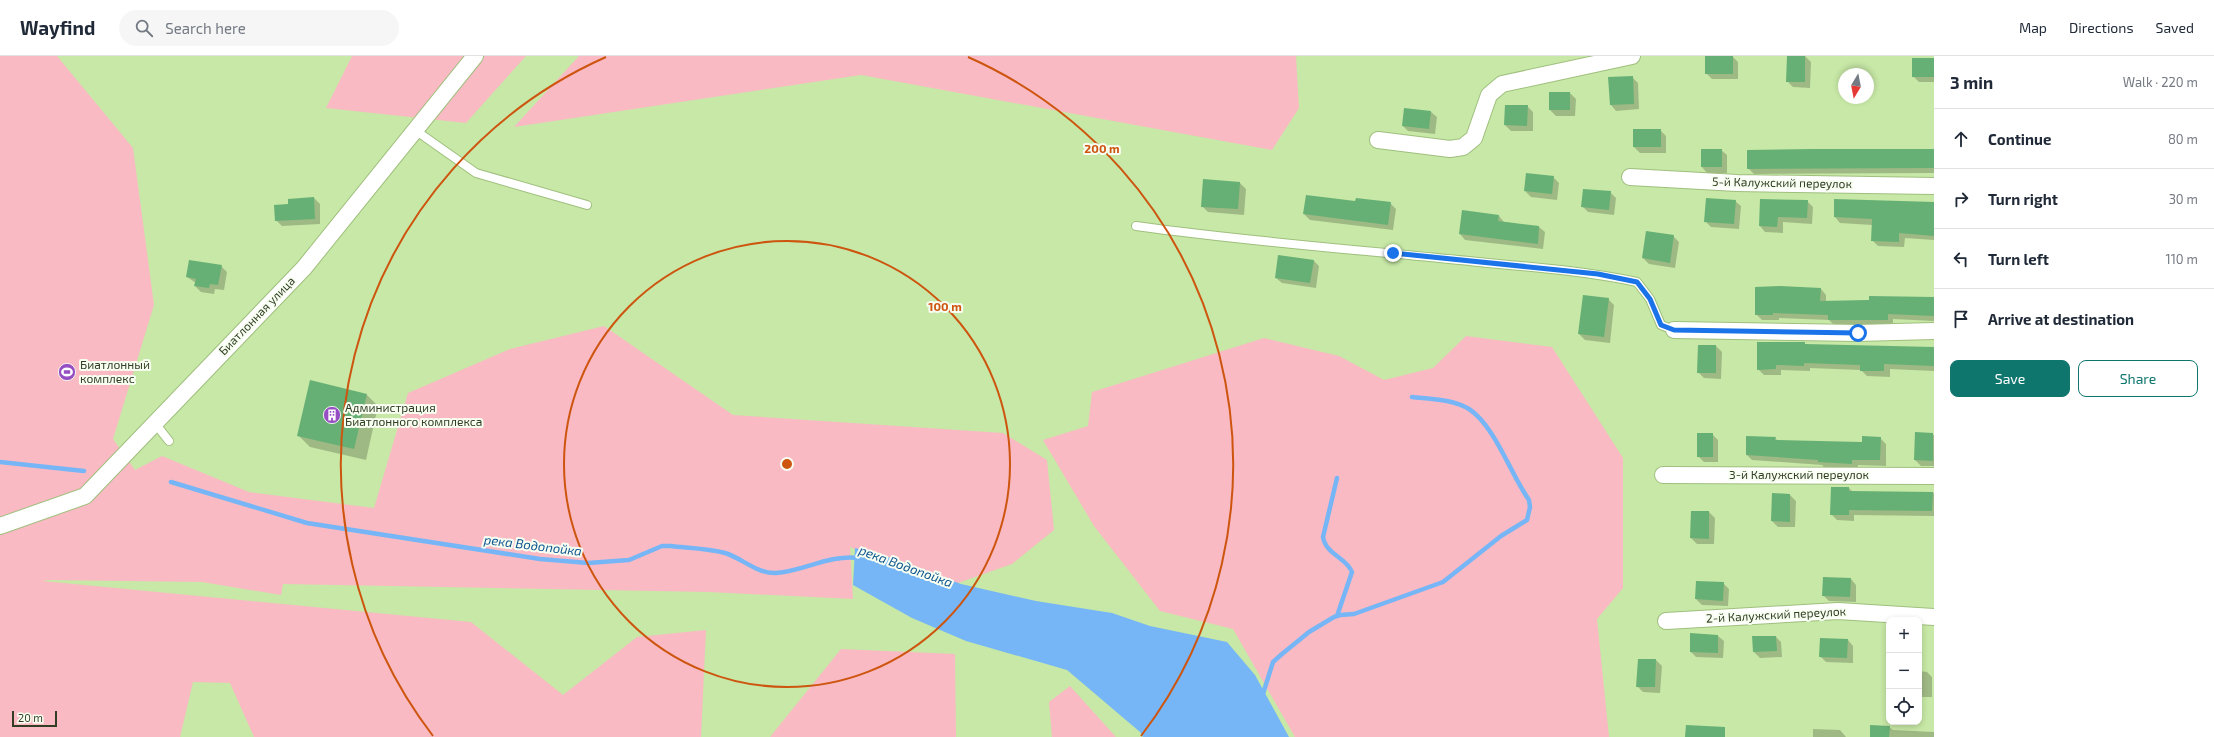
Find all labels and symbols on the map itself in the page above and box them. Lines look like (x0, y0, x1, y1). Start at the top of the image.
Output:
north arrow (1838, 68, 1874, 104)
text: 200 m (1084, 141, 1120, 155)
street label: 5-й Калужский переулок (1712, 174, 1853, 191)
route end (1384, 244, 1402, 262)
street label: Биатлонная улица (215, 273, 298, 358)
text: 100 m (928, 299, 962, 313)
route start (1849, 324, 1867, 342)
place label: Биатлонный комплекс (80, 357, 150, 385)
sports icon: Биатлонный комплекс (57, 362, 77, 382)
place label: Администрация Биатлонного комплекса (345, 400, 482, 428)
building icon: Администрация Биатлонного комплекса (322, 405, 342, 425)
centre of rings (780, 457, 794, 471)
street label: 3-й Калужский переулок (1729, 467, 1870, 482)
water label: река Водопойка (483, 531, 583, 559)
water label: река Водопойка (857, 542, 955, 590)
street label: 2-й Калужский переулок (1706, 603, 1847, 626)
scale bar (12, 709, 57, 728)

